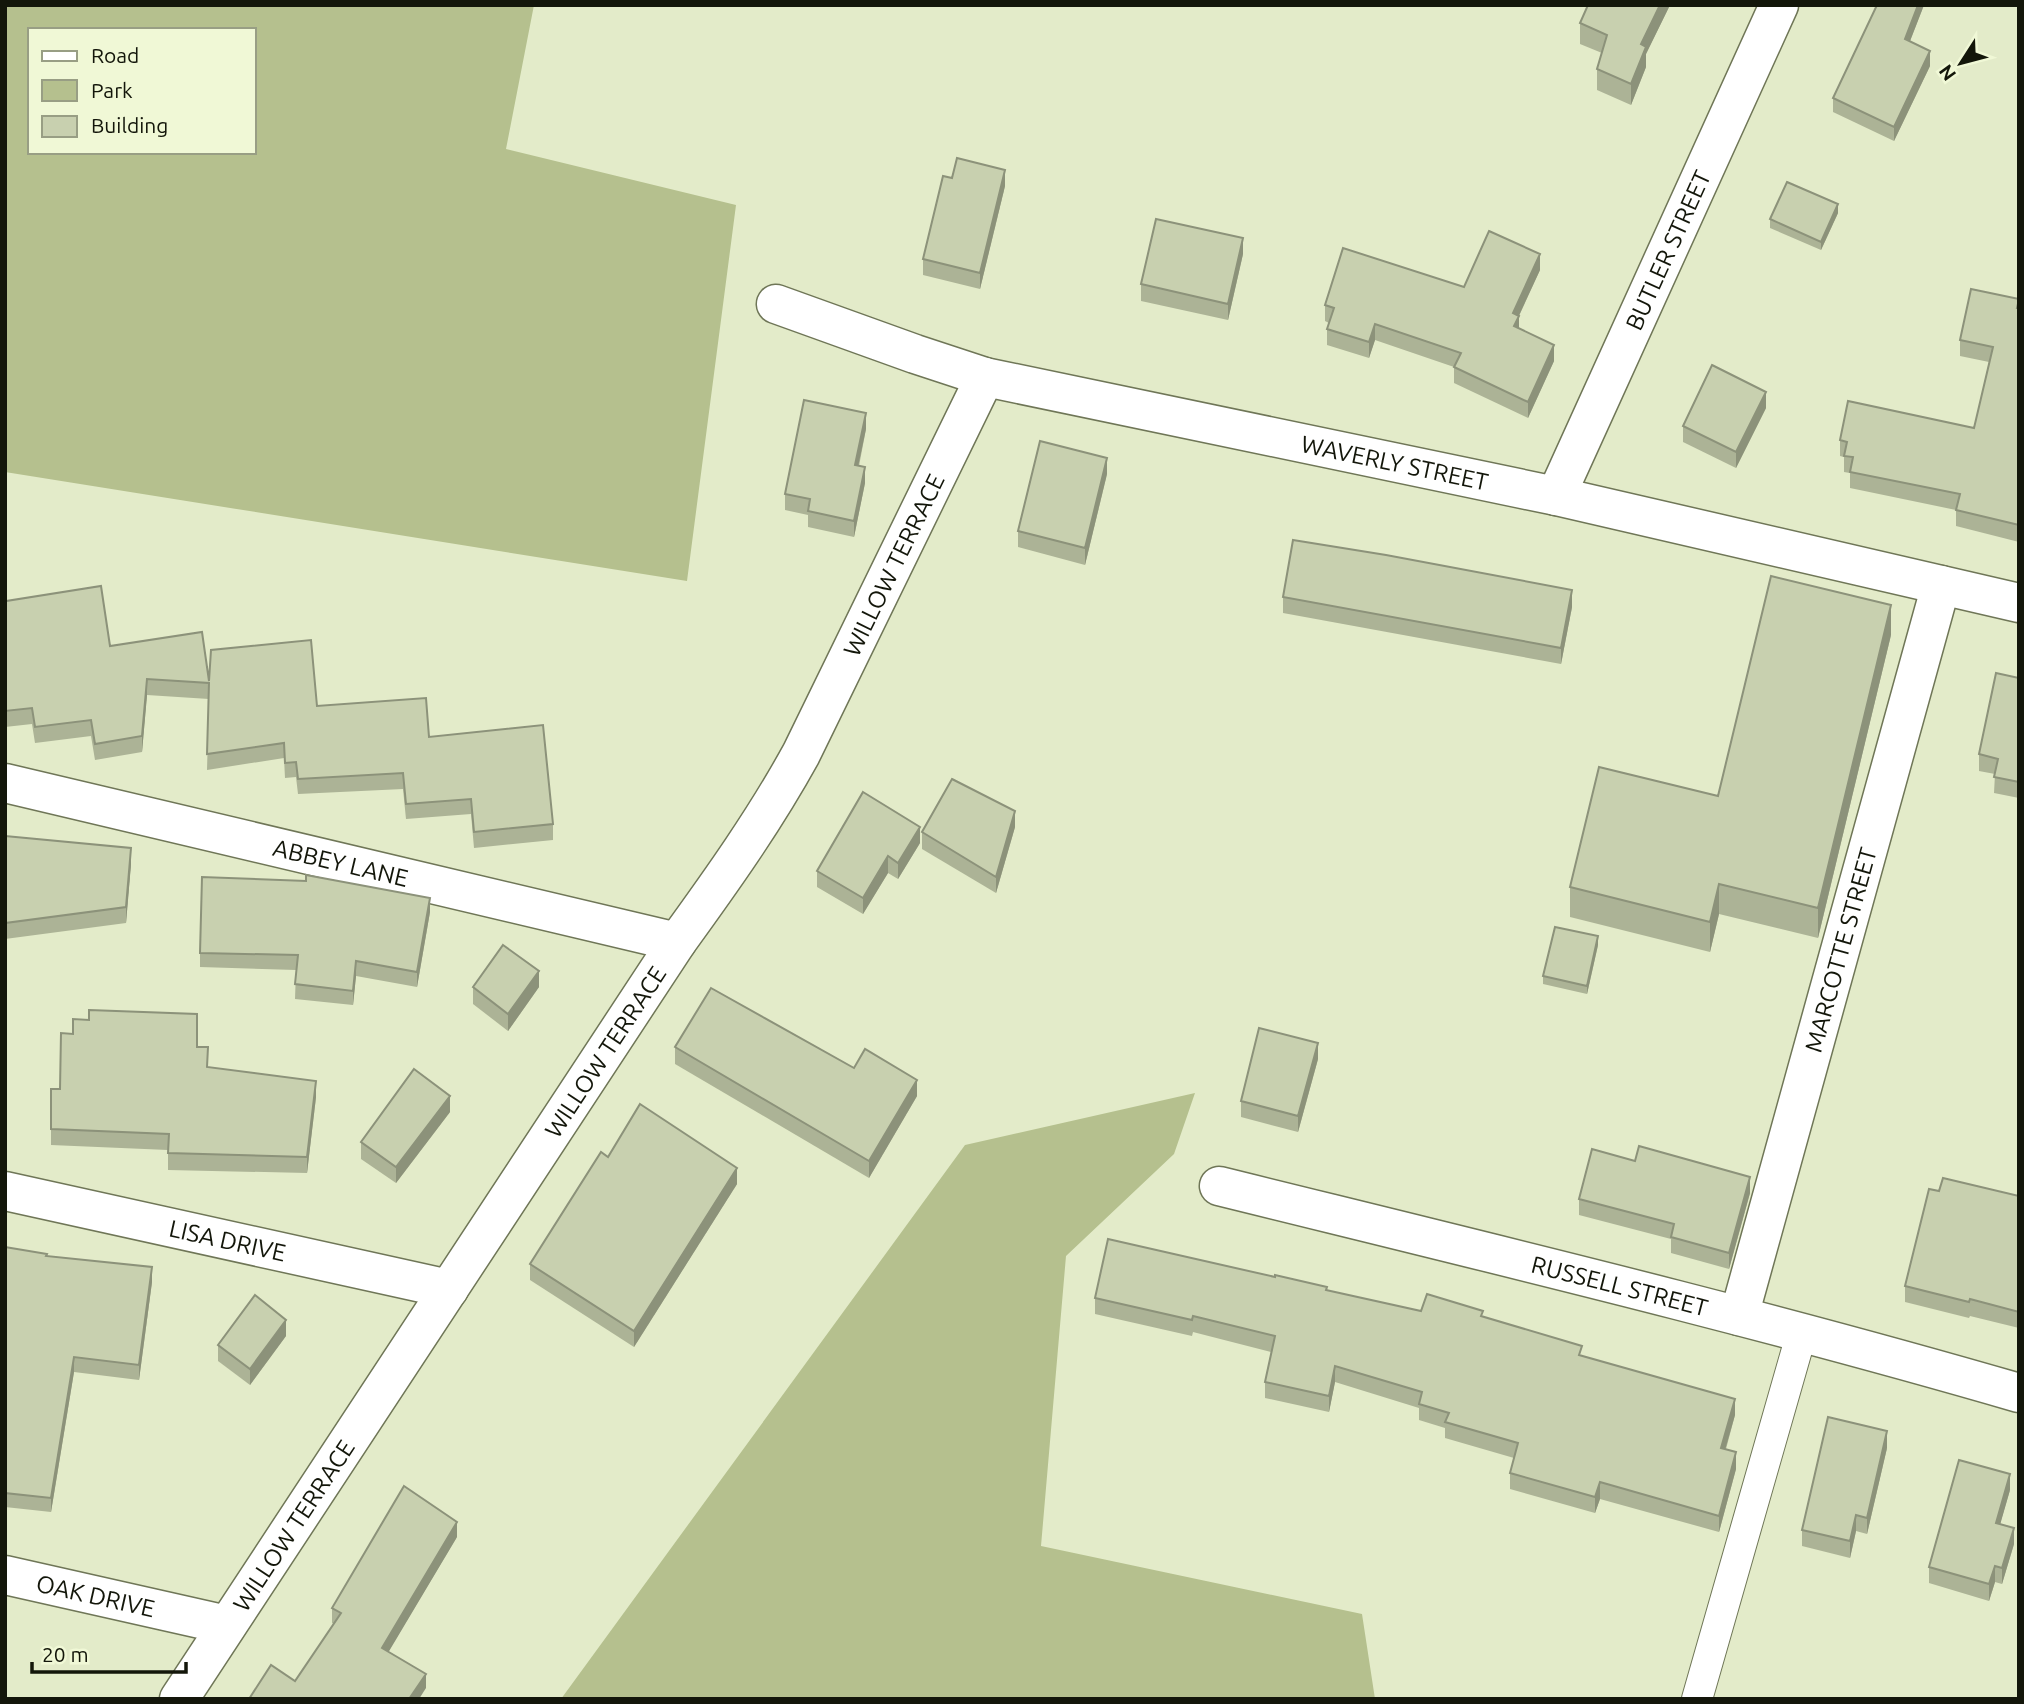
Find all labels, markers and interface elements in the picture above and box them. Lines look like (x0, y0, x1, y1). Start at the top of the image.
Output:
legend (28, 28, 256, 154)
north arrow (1926, 28, 1996, 98)
text: Road (91, 43, 139, 67)
text: N (1934, 61, 1960, 85)
text: Park (91, 78, 133, 102)
text: Building (91, 113, 168, 137)
street label: BUTLER STREET (1620, 166, 1716, 334)
street label: WAVERLY STREET (1299, 430, 1491, 495)
street label: WILLOW TERRACE (837, 469, 949, 660)
street label: ABBEY LANE (270, 833, 411, 891)
street label: MARCOTTE STREET (1799, 844, 1881, 1055)
street label: WILLOW TERRACE (539, 961, 671, 1142)
street label: LISA DRIVE (167, 1214, 289, 1266)
street label: RUSSELL STREET (1529, 1250, 1711, 1321)
street label: WILLOW TERRACE (227, 1435, 359, 1616)
street label: OAK DRIVE (34, 1569, 158, 1622)
scale bar (32, 1630, 186, 1674)
text: 20 m (42, 1642, 89, 1666)

